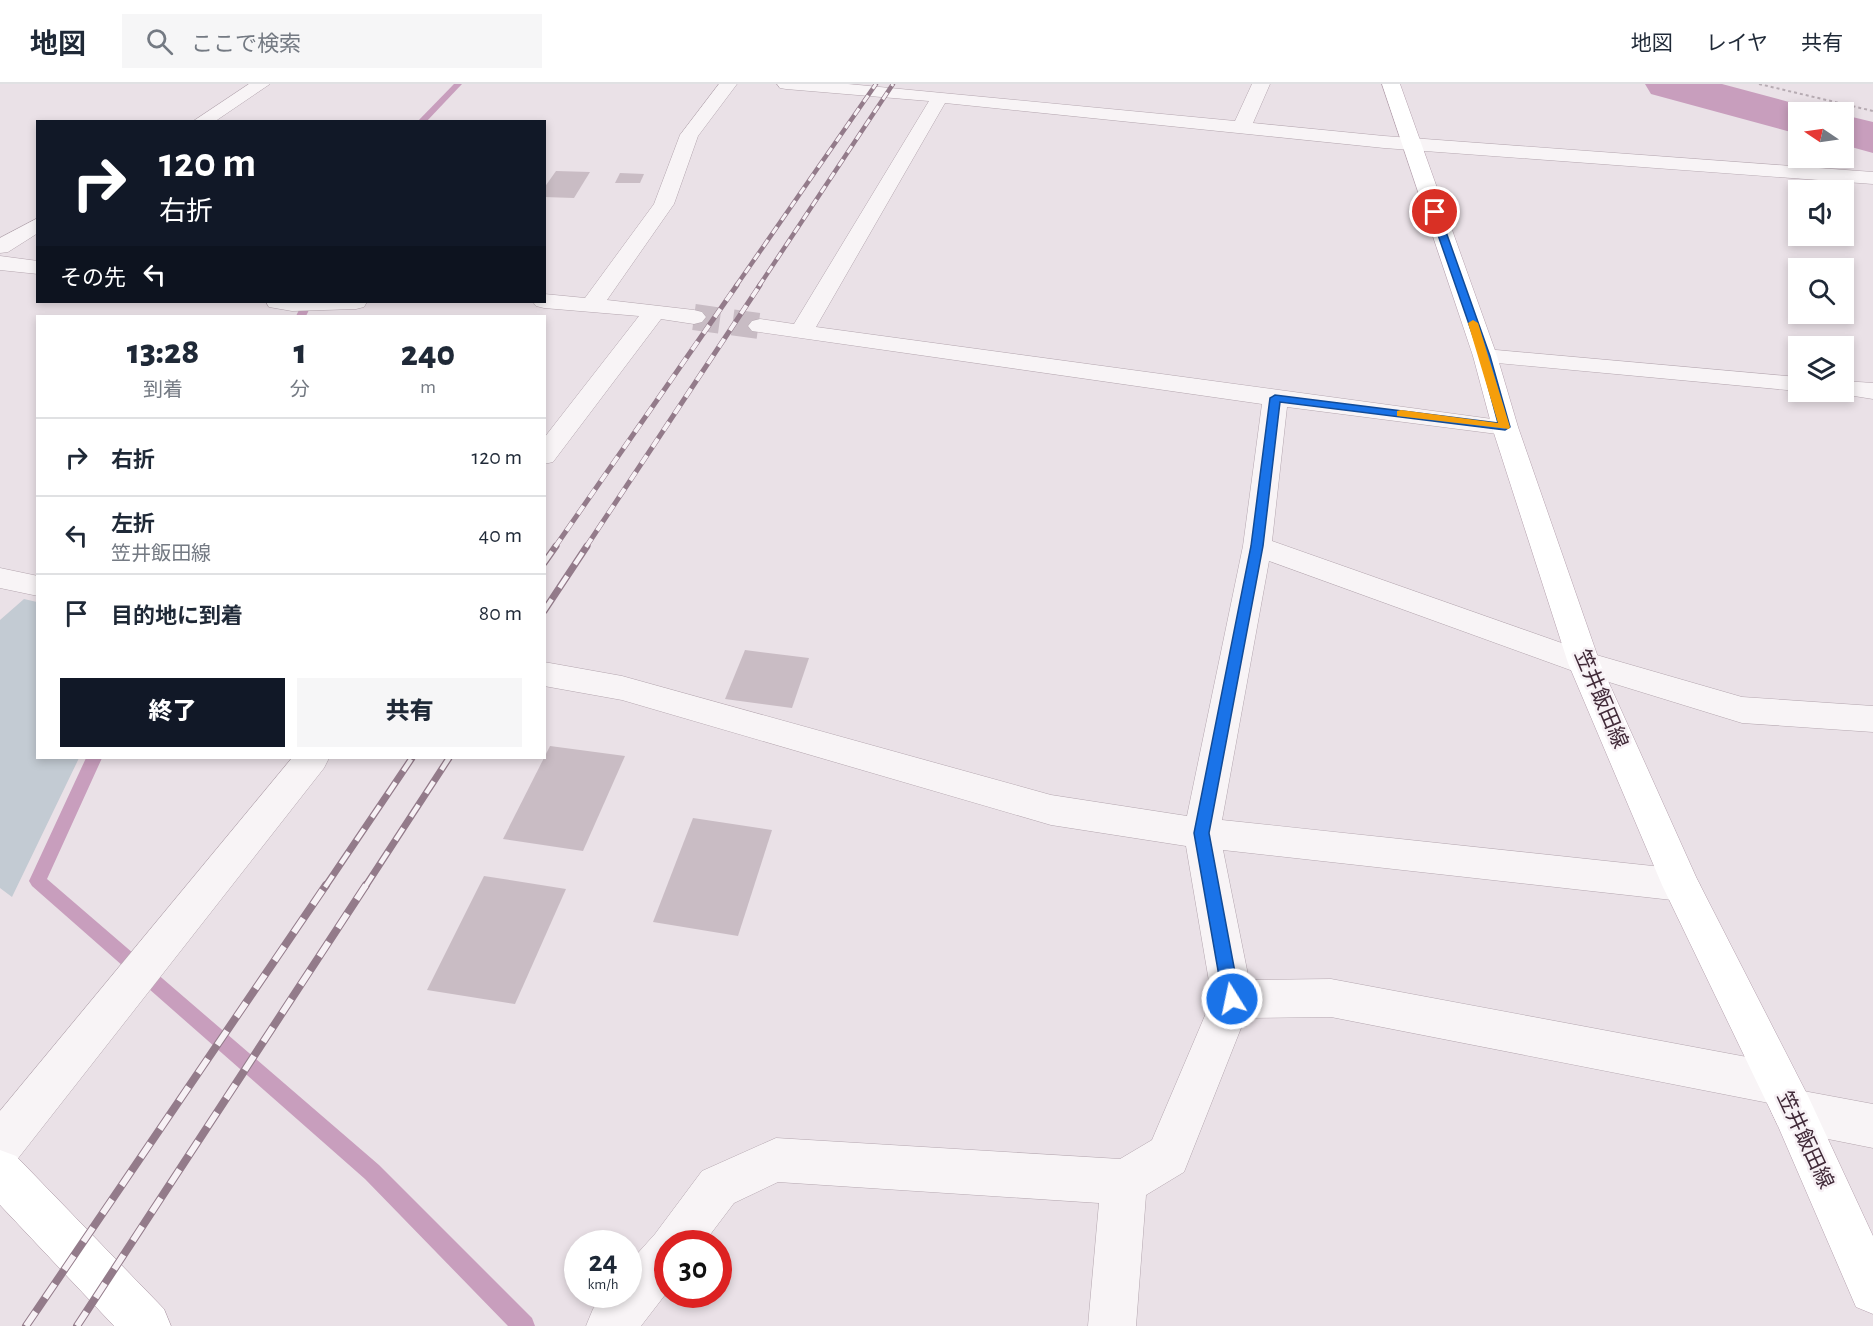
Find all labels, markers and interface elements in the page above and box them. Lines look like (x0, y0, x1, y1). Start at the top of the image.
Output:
search box (122, 14, 542, 68)
icon: search (143, 25, 176, 58)
text: 地図 (30, 31, 86, 59)
text: ここで検索 (191, 33, 301, 55)
text: 地図 (1631, 33, 1673, 54)
text: レイヤ (1706, 33, 1768, 54)
text: 共有 (1801, 33, 1843, 54)
north arrow (1788, 102, 1854, 168)
map controls (1788, 102, 1854, 402)
text: 120 m (159, 142, 256, 184)
icon: right (60, 144, 138, 222)
button: sound (1788, 180, 1854, 246)
pin (1409, 186, 1460, 237)
icon: arrive (1418, 195, 1451, 228)
text: 右折 (159, 198, 213, 225)
icon: left (138, 258, 171, 291)
button: search (1788, 258, 1854, 324)
text: その先 (60, 267, 126, 289)
text: 13:28 (127, 334, 199, 370)
text: 1 (293, 334, 307, 370)
text: 240 (401, 336, 455, 372)
button: layers (1788, 336, 1854, 402)
text: m (420, 377, 436, 397)
text: 到着 (143, 380, 183, 400)
text: 分 (290, 380, 310, 400)
icon: right (60, 441, 93, 474)
text: 120 m (472, 446, 522, 468)
text: 右折 (111, 449, 155, 471)
text: 左折 (111, 513, 155, 535)
icon: left (60, 519, 93, 552)
text: 40 m (479, 524, 522, 546)
text: 笠井飯田線 (111, 544, 211, 564)
icon: arrive (60, 597, 93, 630)
text: 80 m (479, 602, 522, 624)
text: 目的地に到着 (111, 605, 243, 627)
street label: 笠井飯田線 (1571, 646, 1632, 751)
button: 終了 (60, 678, 285, 747)
button: 共有 (297, 678, 522, 747)
position arrow (1200, 967, 1264, 1031)
street label: 笠井飯田線 (1773, 1088, 1838, 1192)
speed limit sign: 30 (654, 1230, 732, 1308)
text: 24 (588, 1247, 618, 1277)
text: km/h (588, 1277, 618, 1292)

